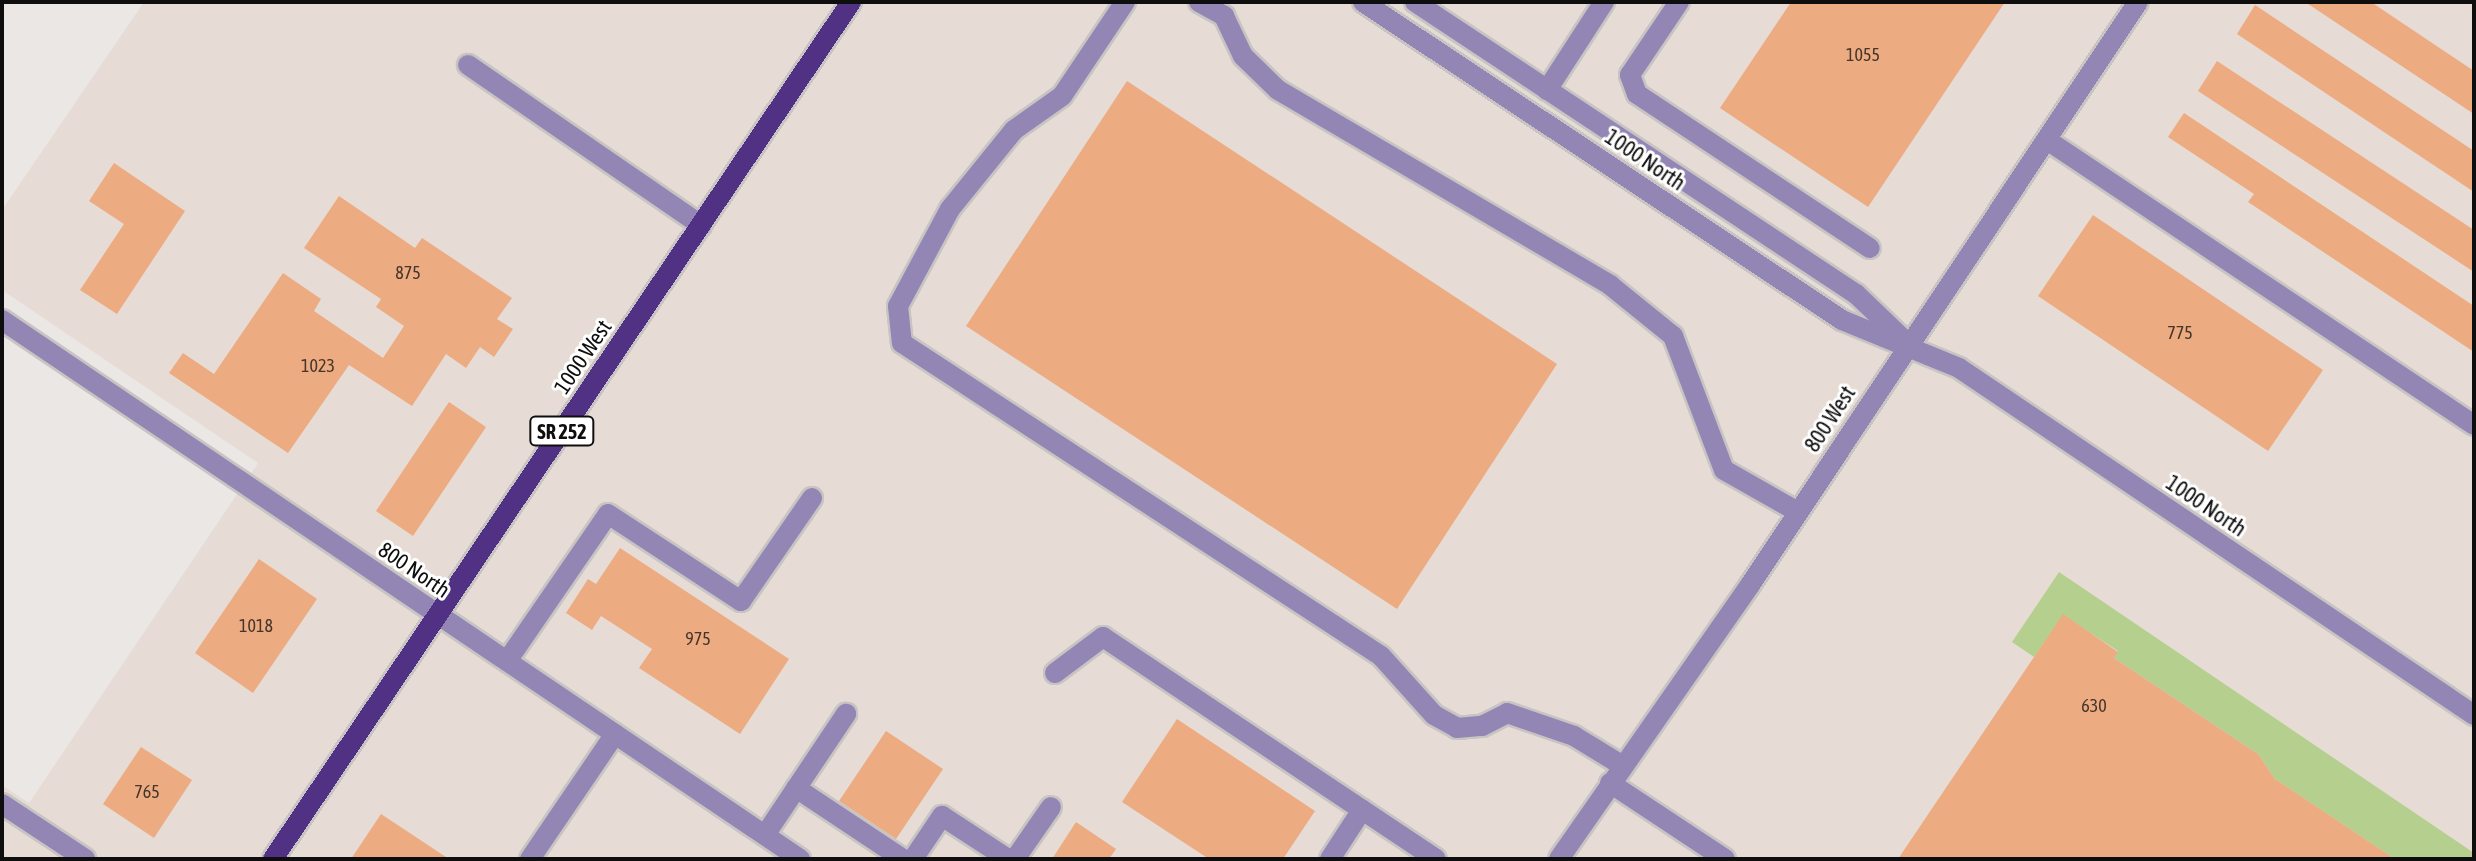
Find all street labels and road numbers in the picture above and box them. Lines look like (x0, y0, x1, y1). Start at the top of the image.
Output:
street label: 1000 North (1600, 124, 1690, 196)
street label: 1000 West (549, 315, 617, 399)
street label: 800 West (1799, 381, 1861, 457)
road number: SR 252 (528, 415, 596, 447)
street label: 1000 North (2161, 470, 2251, 542)
street label: 800 North (373, 537, 455, 603)

